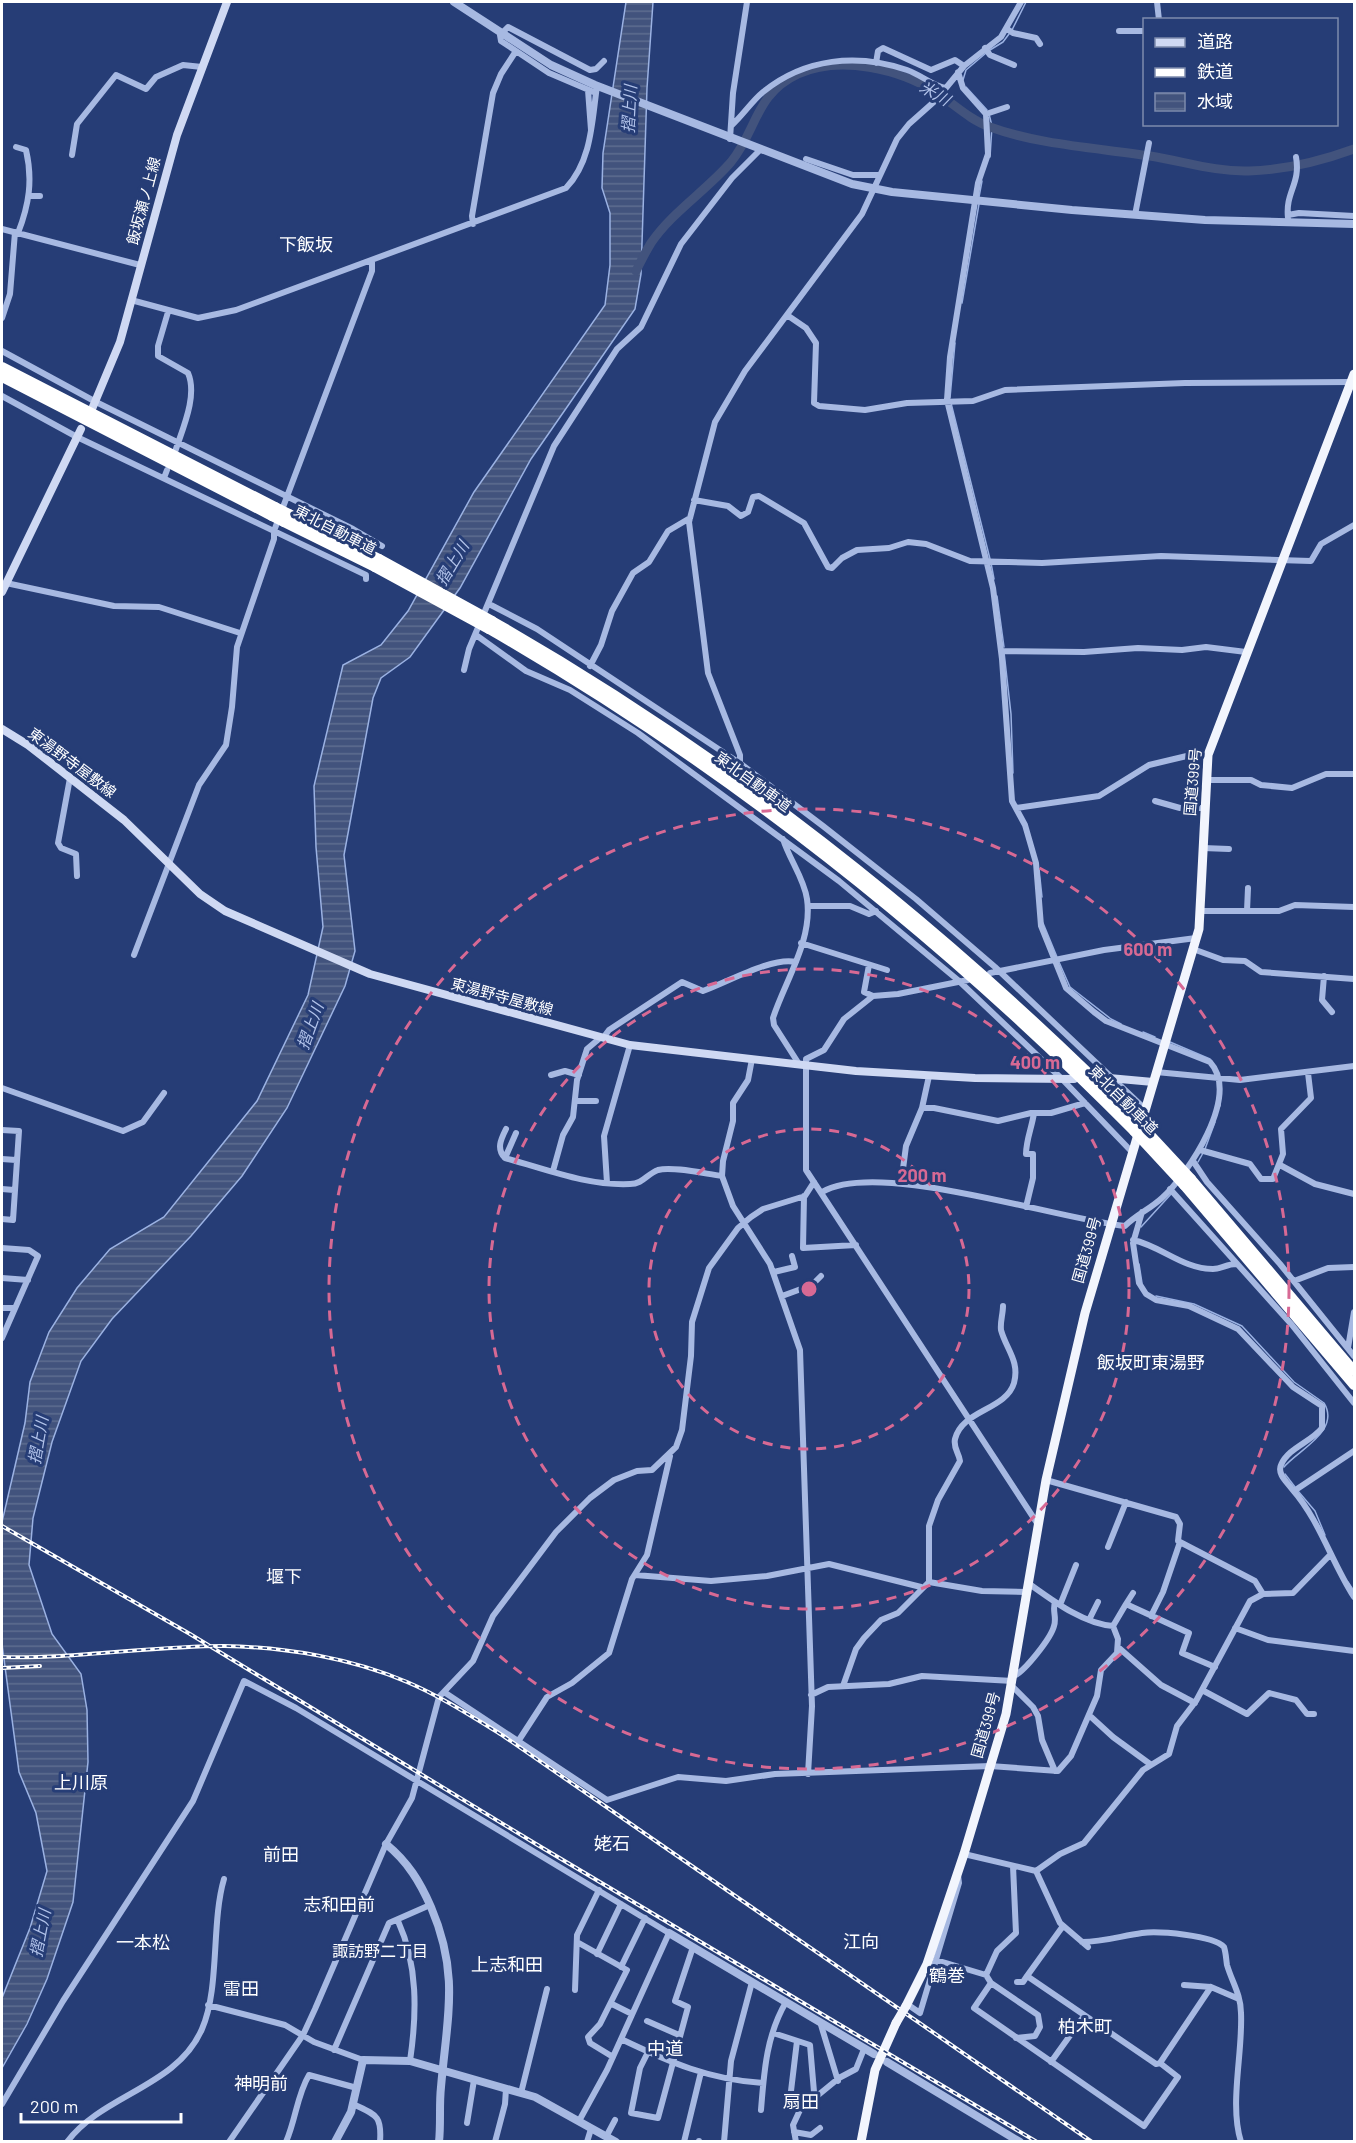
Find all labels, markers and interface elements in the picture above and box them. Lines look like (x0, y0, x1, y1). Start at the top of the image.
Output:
legend (1143, 18, 1338, 126)
text: 道路 (1197, 30, 1233, 52)
text: 鉄道 (1197, 60, 1233, 82)
water label: 米川 (917, 76, 956, 110)
water label: 摺上川 (618, 83, 639, 133)
text: 水域 (1197, 90, 1233, 112)
street label: 飯坂瀬ノ上線 (123, 155, 163, 247)
district label: 下飯坂 (279, 233, 333, 255)
street label: 東北自動車道 (291, 501, 380, 558)
water label: 摺上川 (431, 536, 473, 588)
street label: 東湯野寺屋敷線 (25, 723, 120, 801)
street label: 東北自動車道 (712, 747, 795, 815)
street label: 国道399号 (1180, 747, 1204, 817)
text: 600 m (1124, 938, 1172, 960)
street label: 東湯野寺屋敷線 (449, 974, 555, 1018)
water label: 摺上川 (292, 998, 327, 1052)
text: 400 m (1010, 1051, 1060, 1073)
street label: 東北自動車道 (1086, 1061, 1162, 1137)
text: 200 m (897, 1164, 947, 1186)
street label: 国道399号 (1068, 1214, 1104, 1285)
centre of rings (799, 1279, 819, 1299)
district label: 飯坂町東湯野 (1097, 1351, 1205, 1373)
water label: 摺上川 (24, 1413, 51, 1465)
district label: 堰下 (266, 1565, 302, 1587)
street label: 国道399号 (967, 1689, 1003, 1760)
district label: 上川原 (54, 1771, 108, 1793)
district label: 姥石 (594, 1832, 630, 1854)
district label: 前田 (263, 1843, 299, 1865)
district label: 志和田前 (303, 1893, 375, 1915)
water label: 摺上川 (26, 1906, 54, 1958)
district label: 江向 (843, 1930, 879, 1952)
district label: 一本松 (116, 1931, 170, 1953)
district label: 諏訪野二丁目 (332, 1941, 428, 1960)
district label: 上志和田 (471, 1953, 543, 1975)
district label: 鶴巻 (929, 1964, 965, 1986)
district label: 雷田 (223, 1977, 259, 1999)
district label: 柏木町 (1058, 2015, 1112, 2037)
district label: 中道 (647, 2037, 683, 2059)
district label: 神明前 (234, 2072, 288, 2094)
scale bar (21, 2086, 182, 2124)
district label: 扇田 (783, 2090, 819, 2112)
text: 200 m (30, 2095, 78, 2117)

